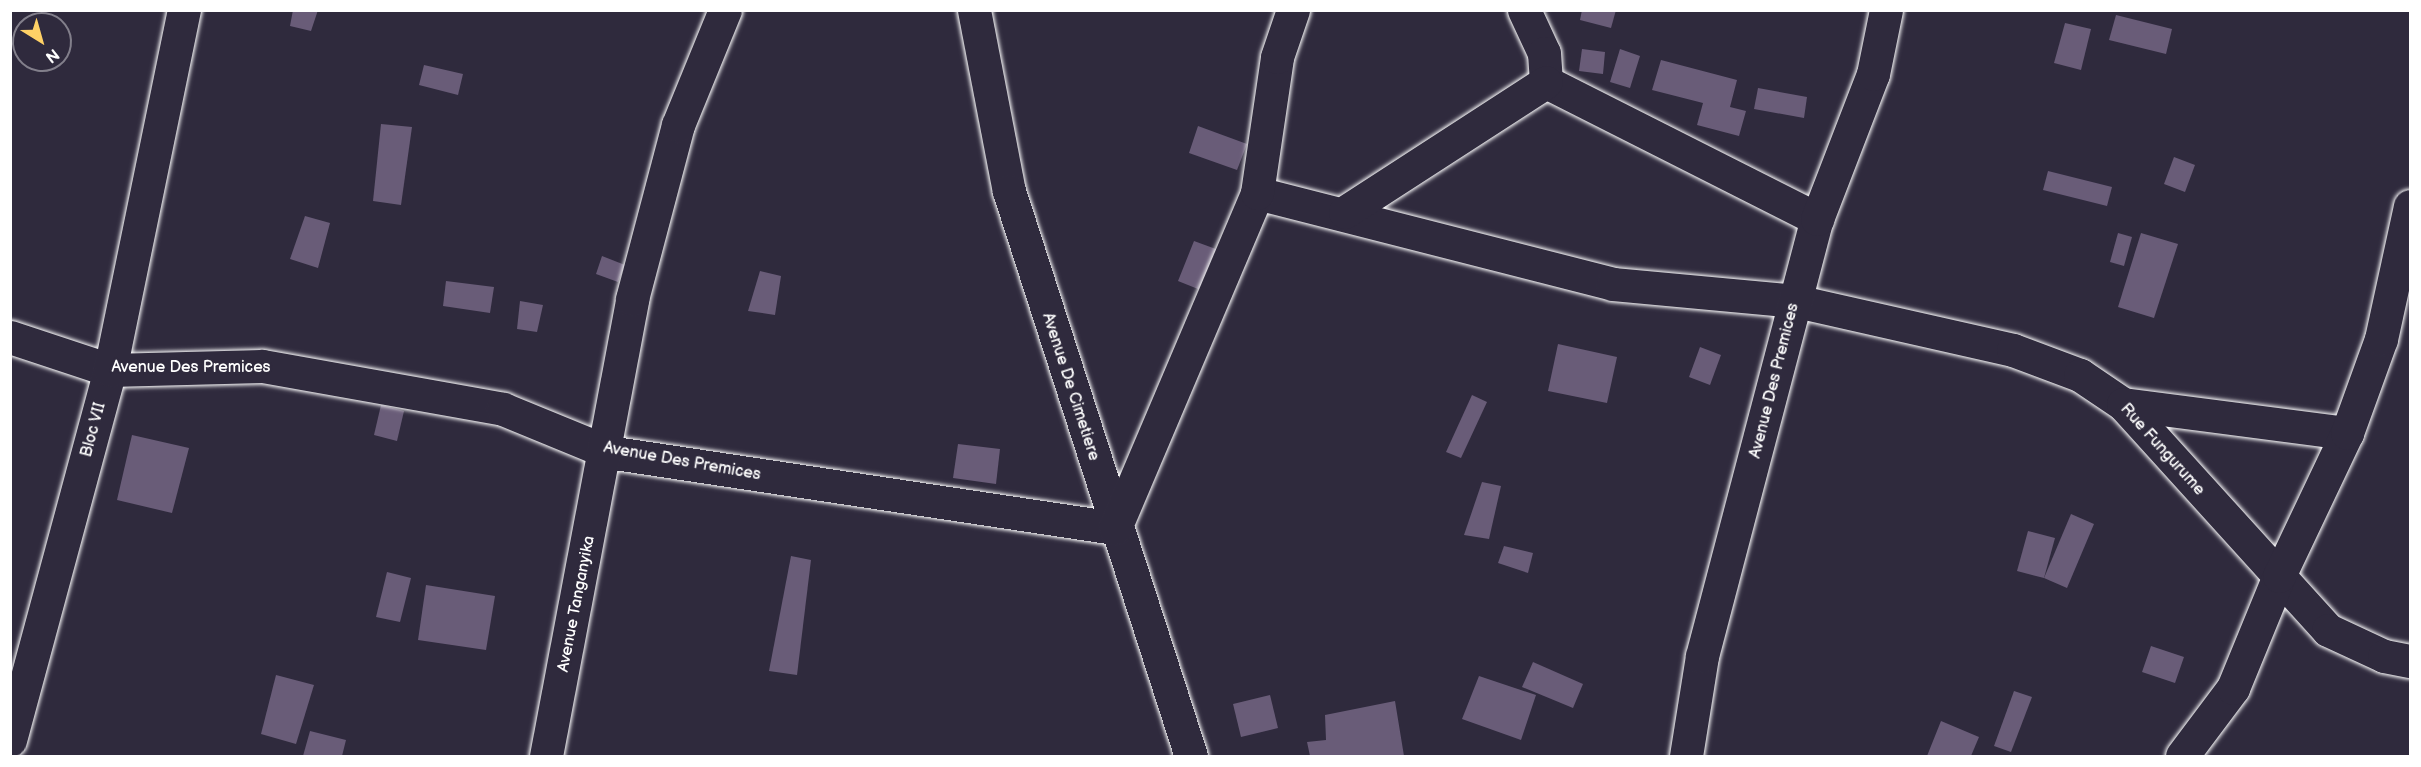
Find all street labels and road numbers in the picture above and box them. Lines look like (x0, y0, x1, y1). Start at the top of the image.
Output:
street label: Avenue Des Premices (1746, 301, 1804, 461)
street label: Avenue De Cimetiere (1037, 311, 1103, 463)
street label: Avenue Des Premices (111, 358, 271, 378)
street label: Bloc VII (77, 400, 111, 460)
street label: Rue Fungurume (2116, 400, 2208, 500)
street label: Avenue Des Premices (602, 439, 762, 485)
street label: Avenue Tanganyika (554, 534, 600, 674)

